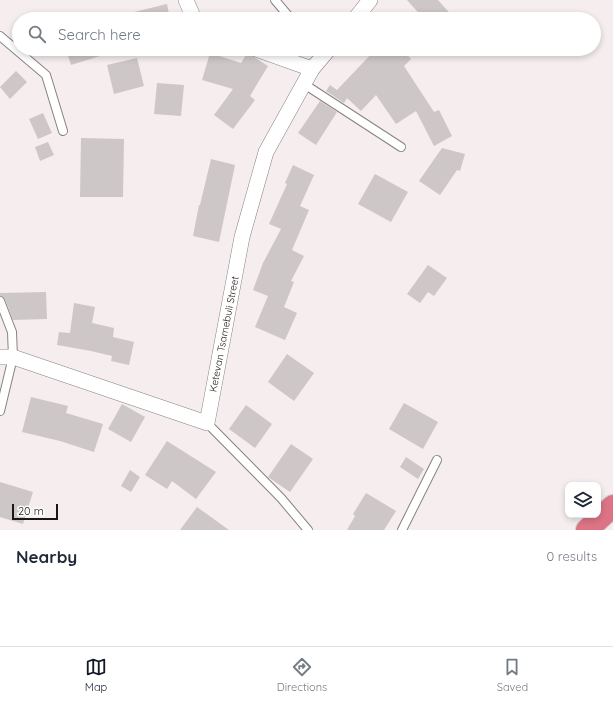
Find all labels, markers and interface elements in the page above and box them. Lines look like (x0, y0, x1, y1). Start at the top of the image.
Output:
search box (12, 12, 601, 56)
icon: search (26, 23, 48, 45)
text: Search here (58, 25, 141, 44)
street label: Ketevan Tsamebuli Street (206, 274, 242, 393)
map controls (565, 482, 601, 518)
button: layers (565, 482, 601, 518)
scale bar (12, 502, 58, 521)
text: 20 m (18, 504, 44, 518)
text: Nearby (16, 546, 77, 567)
text: 0 results (546, 548, 597, 564)
tab: Map (85, 656, 107, 694)
tab: Directions (277, 656, 327, 694)
tab: Saved (497, 656, 528, 694)

